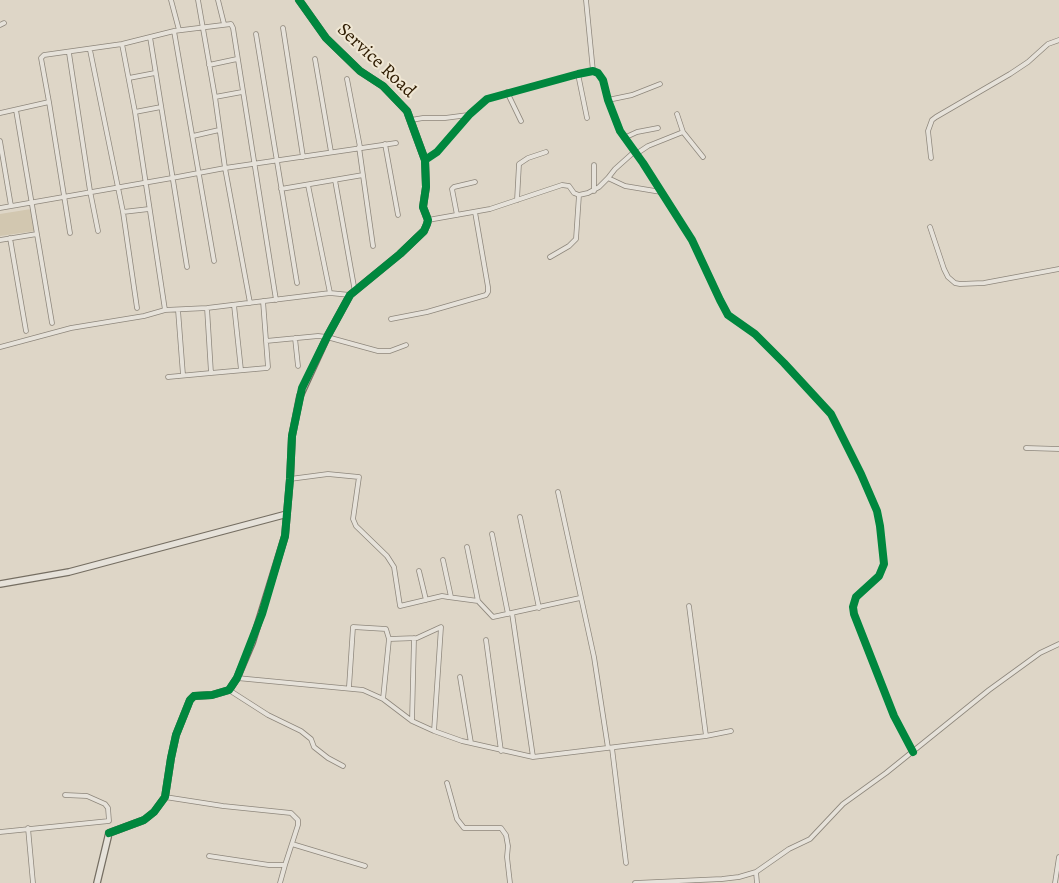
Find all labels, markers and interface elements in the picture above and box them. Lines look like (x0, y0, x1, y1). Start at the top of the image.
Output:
street label: Service Road (332, 19, 420, 103)

